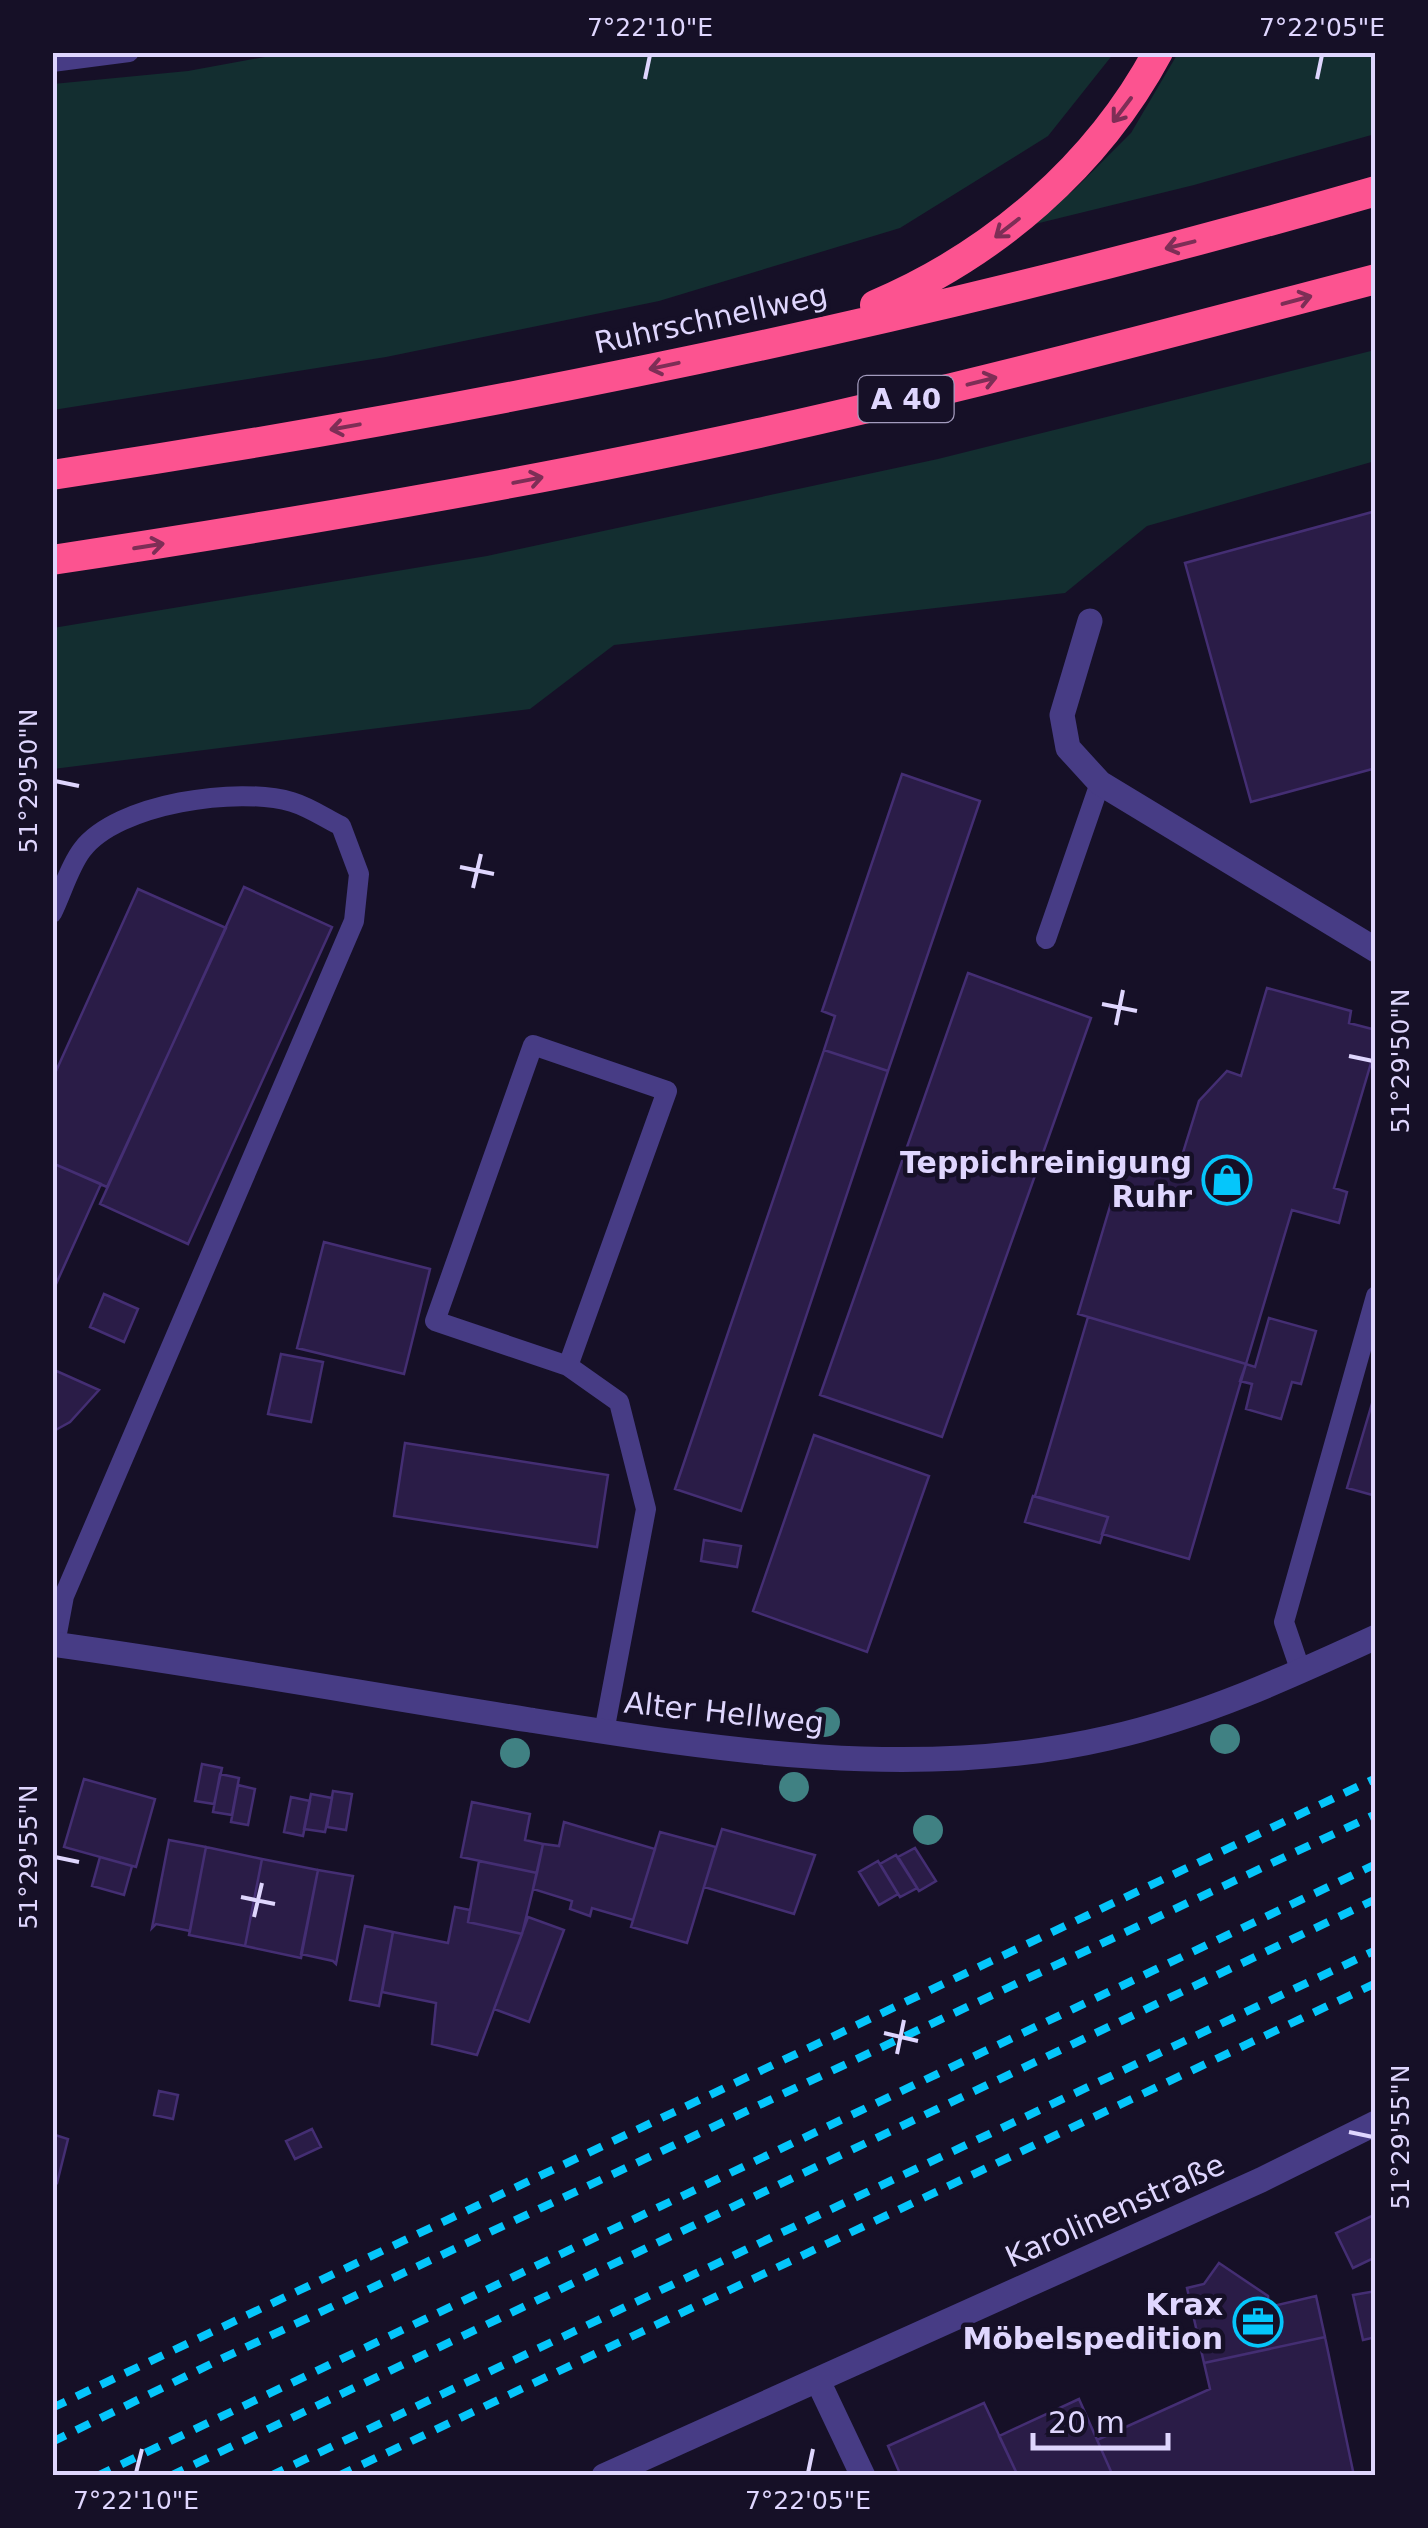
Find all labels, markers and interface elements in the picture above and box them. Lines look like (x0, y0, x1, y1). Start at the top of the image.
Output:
text: 7°22'10"E (587, 13, 713, 42)
text: 7°22'05"E (1259, 13, 1385, 42)
one-way arrow (1111, 96, 1132, 123)
one-way arrow (994, 216, 1020, 238)
one-way arrow (1165, 236, 1196, 255)
street label: Ruhrschnellweg (591, 277, 831, 360)
one-way arrow (1281, 289, 1312, 308)
one-way arrow (649, 357, 681, 376)
one-way arrow (966, 370, 997, 389)
road number: A 40 (858, 376, 954, 422)
one-way arrow (329, 418, 362, 437)
one-way arrow (511, 469, 543, 488)
one-way arrow (132, 536, 165, 554)
text: 51°29'50"N (14, 708, 43, 854)
text: 51°29'50"N (1386, 988, 1415, 1134)
place label: Teppichreinigung Ruhr (900, 1145, 1192, 1214)
shop icon: Teppichreinigung Ruhr (1201, 1154, 1253, 1206)
street label: Alter Hellweg (622, 1685, 826, 1740)
text: 51°29'55"N (14, 1784, 43, 1930)
text: 51°29'55"N (1386, 2064, 1415, 2210)
street label: Karolinenstraße (1000, 2147, 1230, 2275)
place label: Krax Möbelspedition (962, 2287, 1223, 2356)
office icon: Krax Möbelspedition (1232, 2296, 1284, 2348)
scale bar (1033, 2388, 1168, 2450)
text: 20 m (1048, 2405, 1125, 2440)
text: 7°22'10"E (73, 2486, 199, 2515)
text: 7°22'05"E (745, 2486, 871, 2515)

